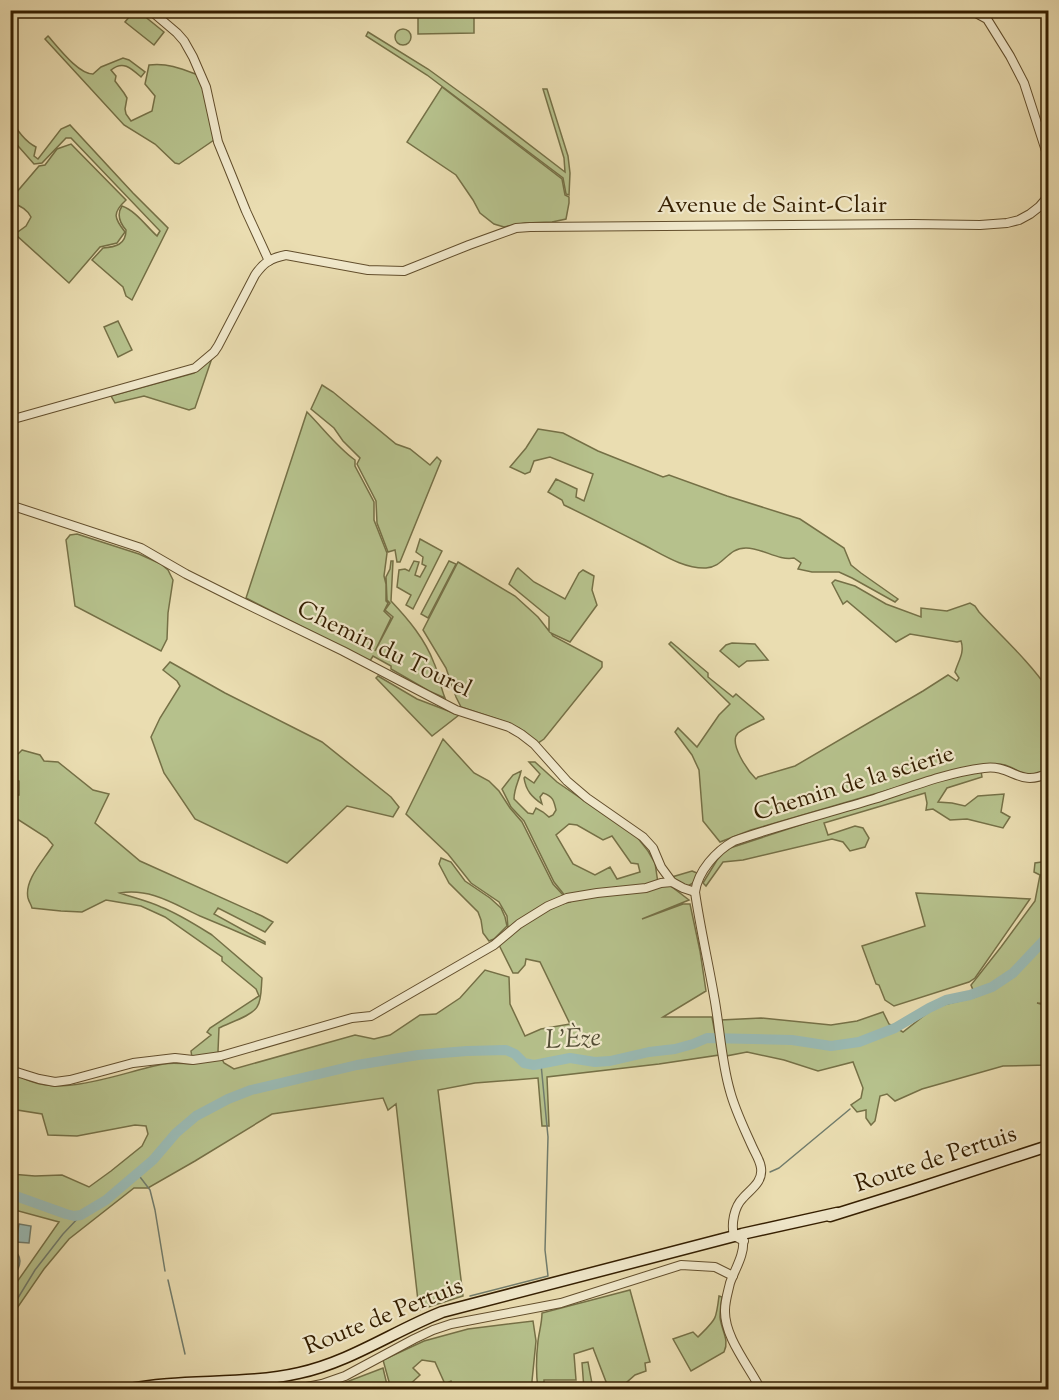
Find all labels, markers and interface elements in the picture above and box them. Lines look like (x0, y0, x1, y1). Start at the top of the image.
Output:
street label: Avenue de Saint-Clair (657, 189, 887, 223)
street label: Chemin du Tourel (291, 593, 478, 707)
street label: Chemin de la scierie (750, 737, 958, 831)
water label: L'Èze (544, 1020, 602, 1060)
street label: Route de Pertuis (851, 1118, 1021, 1202)
street label: Route de Pertuis (299, 1270, 469, 1364)

